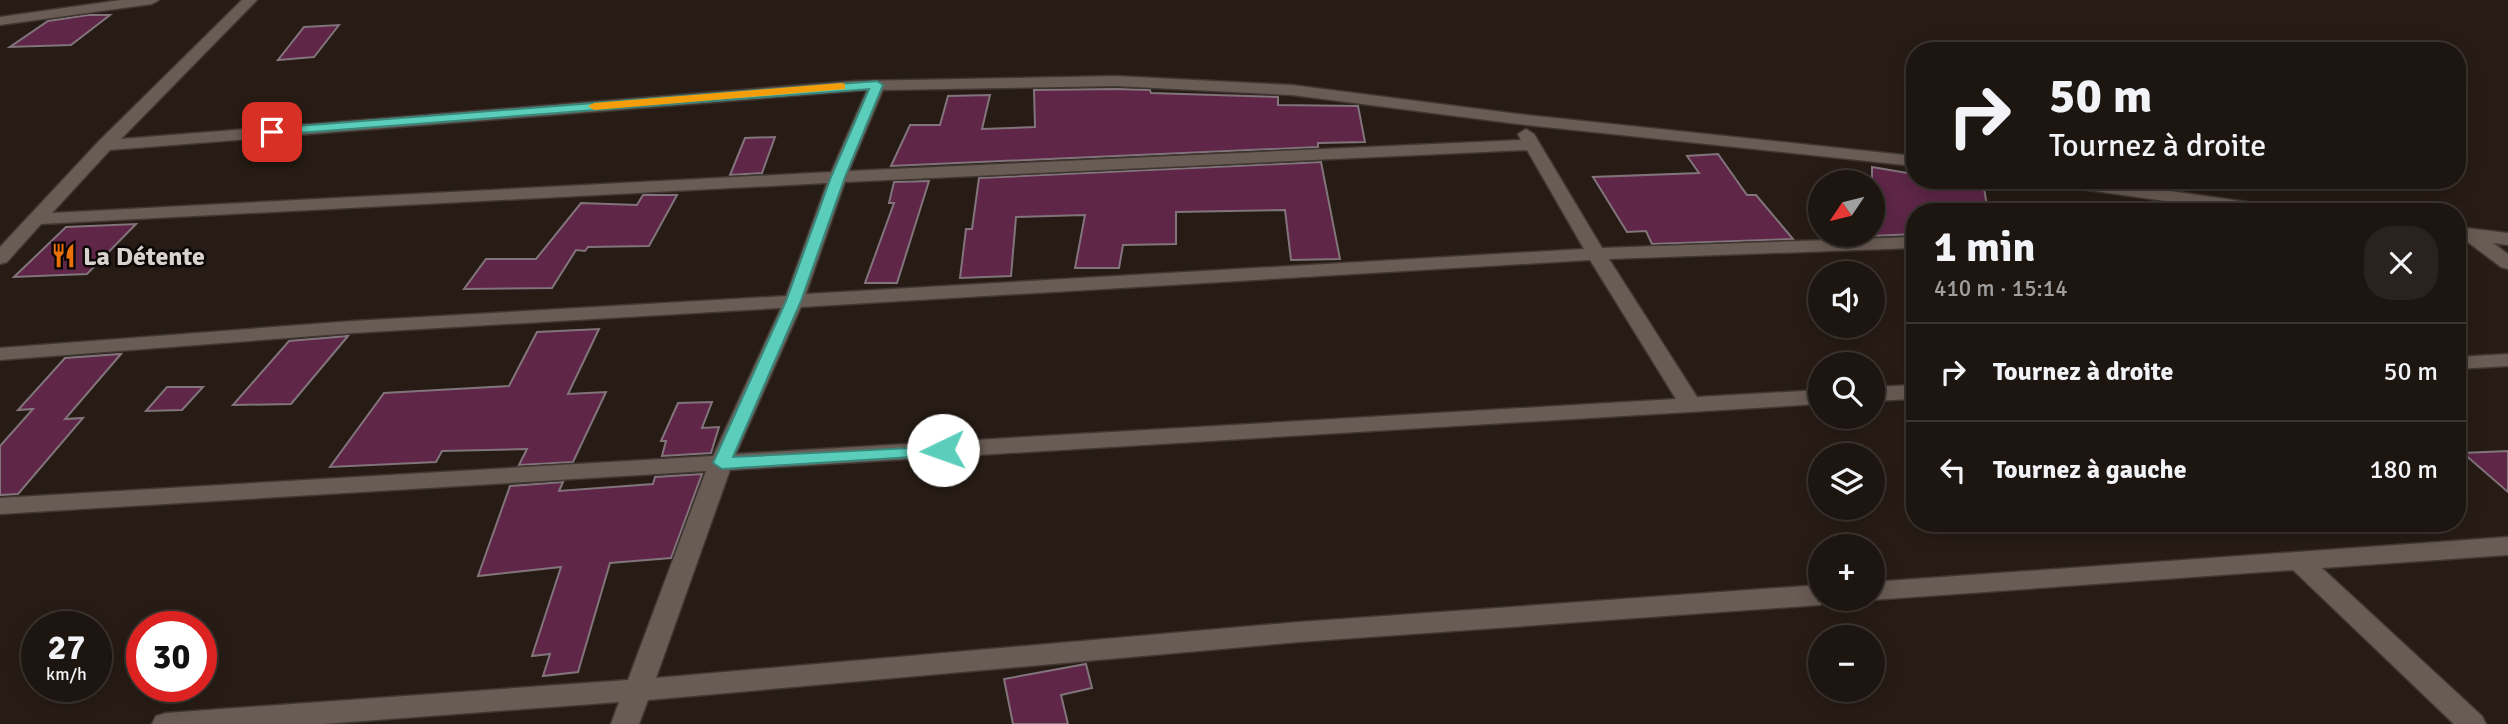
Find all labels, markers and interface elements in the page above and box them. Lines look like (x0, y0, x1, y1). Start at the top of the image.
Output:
text: 50 m (2049, 66, 2152, 126)
icon: right (1934, 70, 2025, 161)
pin (242, 102, 302, 162)
icon: arrive (253, 113, 291, 151)
text: Tournez à droite (2049, 126, 2266, 165)
north arrow (1808, 170, 1885, 247)
map controls (1808, 170, 1885, 702)
text: 1 min (1934, 222, 2035, 273)
button: close (2364, 226, 2438, 300)
place label: La Détente (83, 241, 205, 273)
restaurant icon: La Détente (49, 242, 77, 270)
button: sound (1808, 261, 1885, 338)
text: 410 m · 15:14 (1934, 274, 2068, 303)
button: search (1808, 352, 1885, 429)
icon: right (1934, 353, 1972, 391)
text: Tournez à droite (1993, 356, 2173, 388)
text: 50 m (2383, 356, 2438, 388)
position arrow (906, 413, 980, 487)
button: layers (1808, 443, 1885, 520)
icon: left (1934, 451, 1972, 489)
text: Tournez à gauche (1993, 454, 2187, 486)
text: 180 m (2369, 454, 2438, 486)
button: + (1808, 534, 1885, 611)
speed limit sign: 30 (126, 611, 217, 702)
button: − (1808, 625, 1885, 702)
text: 27 (48, 626, 85, 669)
text: km/h (46, 663, 87, 685)

